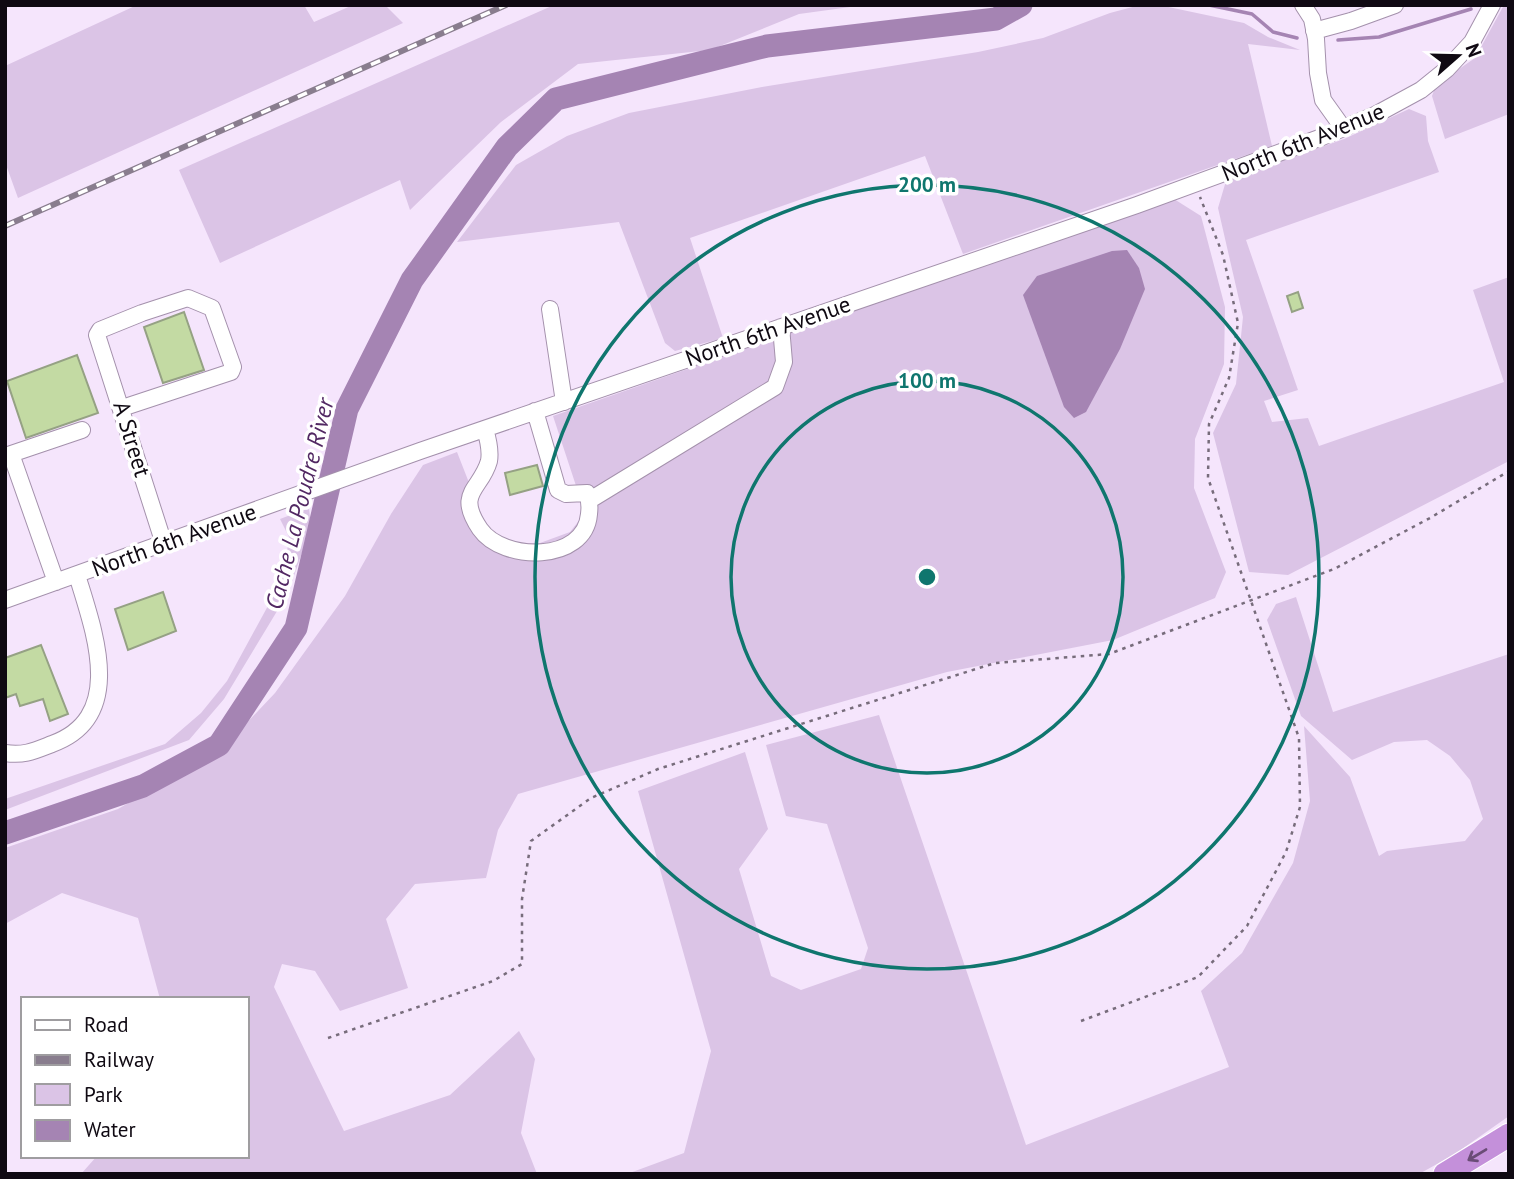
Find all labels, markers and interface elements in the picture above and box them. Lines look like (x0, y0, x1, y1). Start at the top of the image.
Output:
north arrow (1423, 21, 1493, 91)
text: N (1461, 40, 1487, 60)
street label: North 6th Avenue (1217, 96, 1388, 187)
text: 200 m (898, 171, 956, 198)
street label: North 6th Avenue (681, 289, 854, 372)
text: 100 m (898, 367, 956, 394)
water label: Cache La Poudre River (258, 393, 341, 613)
street label: A Street (107, 398, 158, 480)
street label: North 6th Avenue (88, 496, 260, 583)
centre of rings (915, 565, 939, 589)
legend (21, 997, 248, 1158)
text: Road (84, 1011, 128, 1038)
text: Railway (84, 1046, 154, 1073)
text: Park (84, 1081, 123, 1108)
text: Water (84, 1116, 136, 1143)
one-way arrow (1468, 1148, 1488, 1162)

